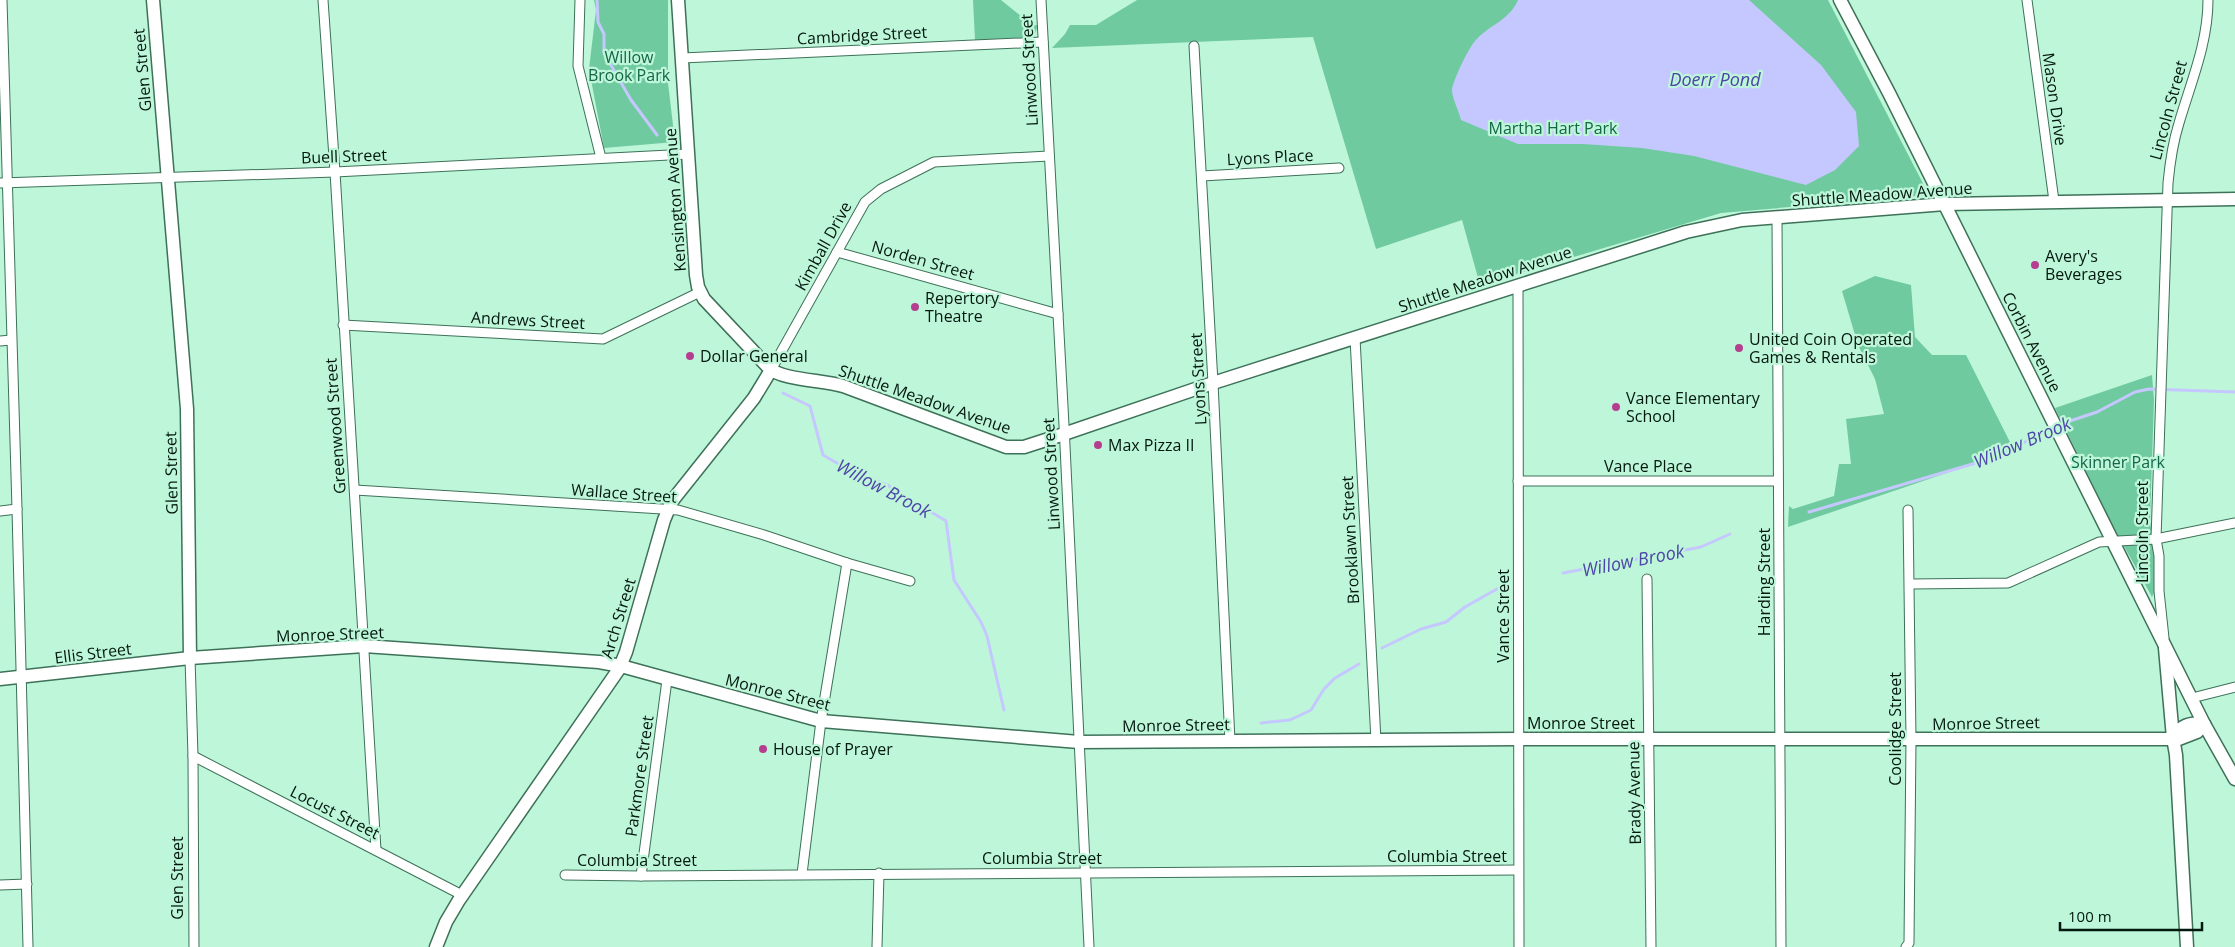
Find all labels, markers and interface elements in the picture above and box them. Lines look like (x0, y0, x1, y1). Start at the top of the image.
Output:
street label: Linwood Street (1015, 13, 1043, 127)
street label: Cambridge Street (796, 21, 928, 49)
street label: Glen Street (127, 27, 157, 112)
park label: Willow Brook Park (588, 46, 671, 86)
street label: Mason Drive (2038, 51, 2072, 147)
street label: Lincoln Street (2144, 58, 2192, 162)
water label: Doerr Pond (1669, 67, 1761, 91)
park label: Martha Hart Park (1489, 117, 1618, 139)
street label: Kensington Avenue (659, 128, 691, 272)
street label: Buell Street (301, 143, 388, 168)
street label: Lyons Place (1226, 144, 1314, 170)
street label: Shuttle Meadow Avenue (1791, 177, 1973, 211)
street label: Kimball Drive (789, 197, 857, 295)
street label: Norden Street (869, 235, 977, 285)
street label: Shuttle Meadow Avenue (1396, 241, 1574, 317)
place label: Avery's Beverages (2045, 245, 2122, 285)
marker: Avery's Beverages (2029, 259, 2041, 271)
place label: Repertory Theatre (925, 287, 1000, 327)
street label: Corbin Avenue (1997, 288, 2067, 396)
marker: Repertory Theatre (909, 301, 921, 313)
street label: Andrews Street (470, 306, 586, 334)
place label: United Coin Operated Games & Rentals (1749, 328, 1912, 368)
street label: Lyons Street (1185, 332, 1211, 426)
marker: United Coin Operated Games & Rentals (1733, 342, 1745, 354)
place label: Dollar General (700, 345, 808, 367)
marker: Dollar General (684, 350, 696, 362)
street label: Greenwood Street (319, 357, 351, 495)
street label: Shuttle Meadow Avenue (836, 359, 1014, 439)
place label: Vance Elementary School (1626, 387, 1761, 427)
marker: Vance Elementary School (1610, 401, 1622, 413)
water label: Willow Brook (1970, 410, 2075, 473)
street label: Linwood Street (1037, 417, 1065, 531)
street label: Glen Street (159, 431, 183, 515)
place label: Max Pizza II (1108, 434, 1194, 456)
marker: Max Pizza II (1092, 439, 1104, 451)
park label: Skinner Park (2071, 451, 2166, 473)
water label: Willow Brook (833, 453, 936, 523)
street label: Vance Place (1604, 455, 1692, 477)
street label: Brooklawn Street (1336, 475, 1364, 605)
street label: Wallace Street (570, 478, 678, 508)
street label: Lincoln Street (2131, 481, 2153, 583)
street label: Harding Street (1753, 528, 1775, 636)
water label: Willow Brook (1580, 538, 1687, 582)
street label: Vance Street (1492, 569, 1514, 663)
street label: Arch Street (595, 575, 641, 661)
street label: Monroe Street (276, 621, 385, 647)
street label: Ellis Street (53, 637, 133, 669)
street label: Monroe Street (723, 668, 833, 716)
street label: Coolidge Street (1884, 672, 1906, 786)
street label: Monroe Street (1932, 711, 2040, 735)
street label: Monroe Street (1527, 712, 1635, 734)
street label: Monroe Street (1122, 713, 1230, 737)
street label: Parkmore Street (620, 714, 658, 838)
place label: House of Prayer (773, 738, 893, 760)
street label: Brady Avenue (1622, 741, 1646, 845)
marker: House of Prayer (757, 743, 769, 755)
street label: Locust Street (287, 780, 384, 844)
street label: Glen Street (166, 836, 188, 920)
street label: Columbia Street (1387, 845, 1507, 867)
street label: Columbia Street (982, 847, 1102, 869)
street label: Columbia Street (577, 849, 697, 871)
scale bar (2060, 900, 2202, 932)
text: 100 m (2068, 906, 2112, 926)

